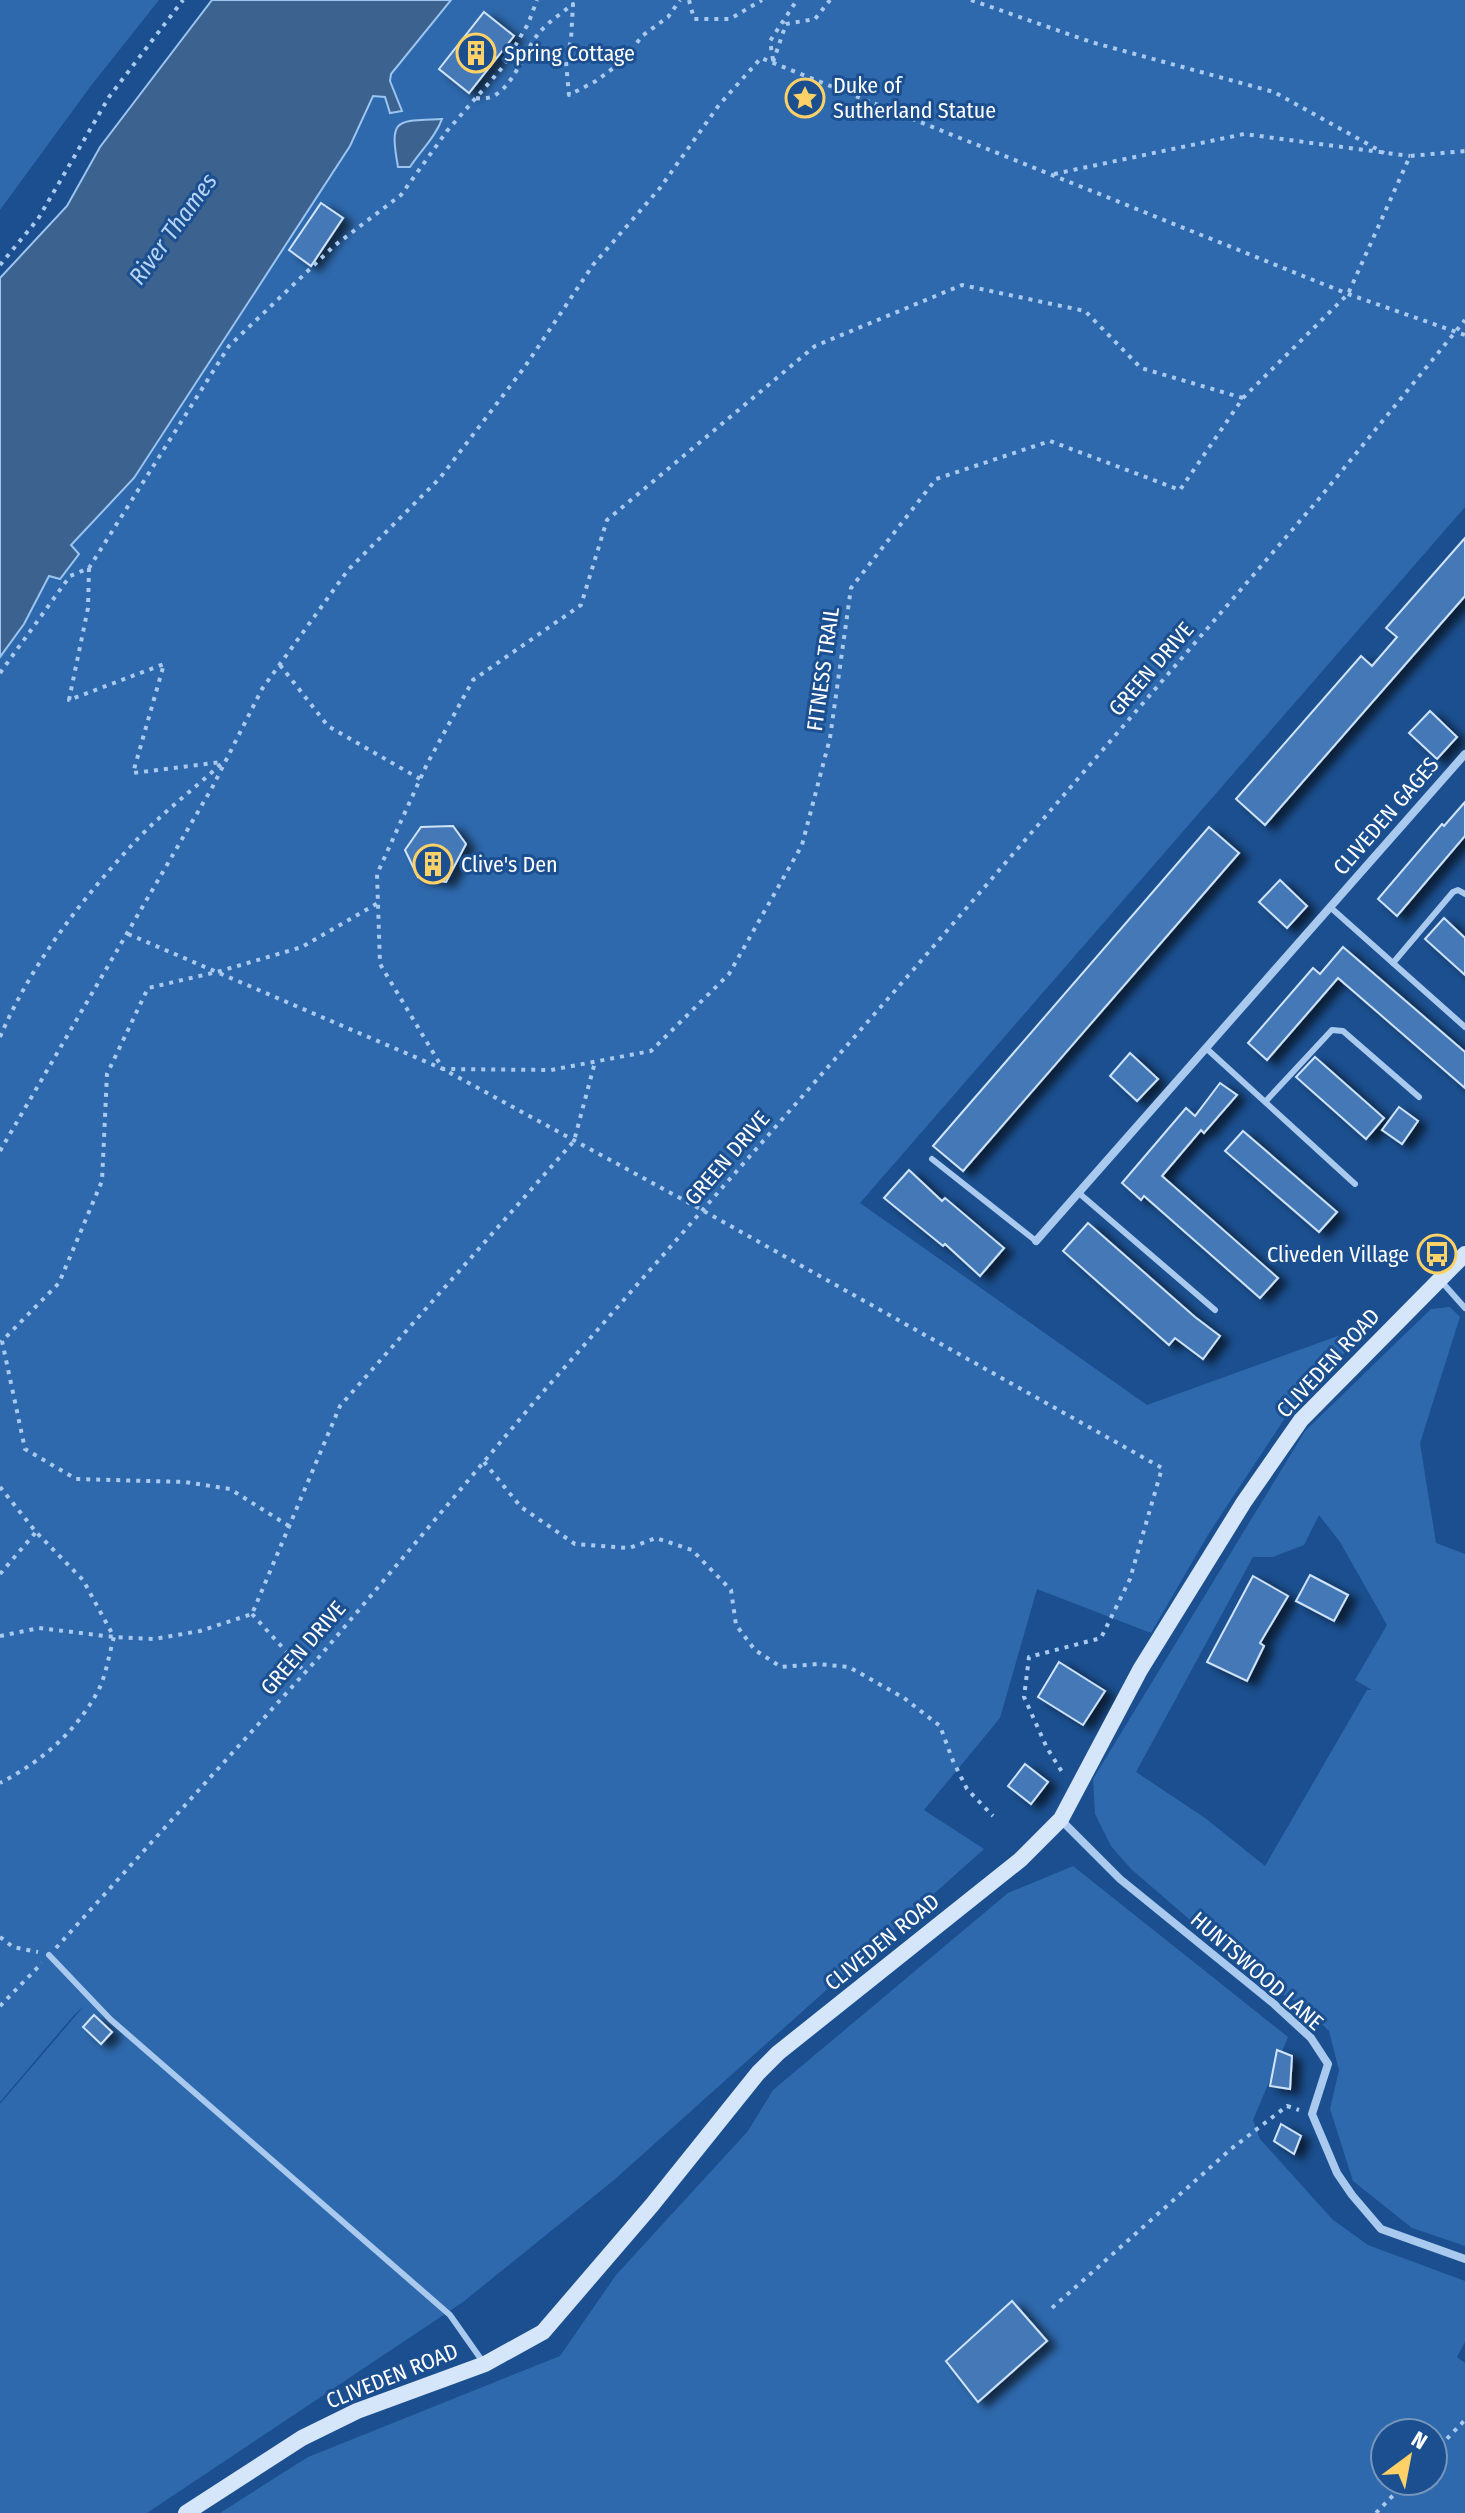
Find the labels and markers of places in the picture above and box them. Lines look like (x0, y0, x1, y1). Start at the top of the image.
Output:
building icon: Spring Cottage (455, 32, 497, 74)
place label: Spring Cottage (504, 40, 635, 67)
place label: Duke of Sutherland Statue (833, 72, 996, 124)
place icon: Duke of Sutherland Statue (784, 77, 826, 119)
building icon: Clive's Den (412, 843, 454, 885)
place label: Clive's Den (461, 851, 558, 878)
bus stop icon: Cliveden Village (1416, 1233, 1458, 1275)
place label: Cliveden Village (1267, 1241, 1409, 1268)

